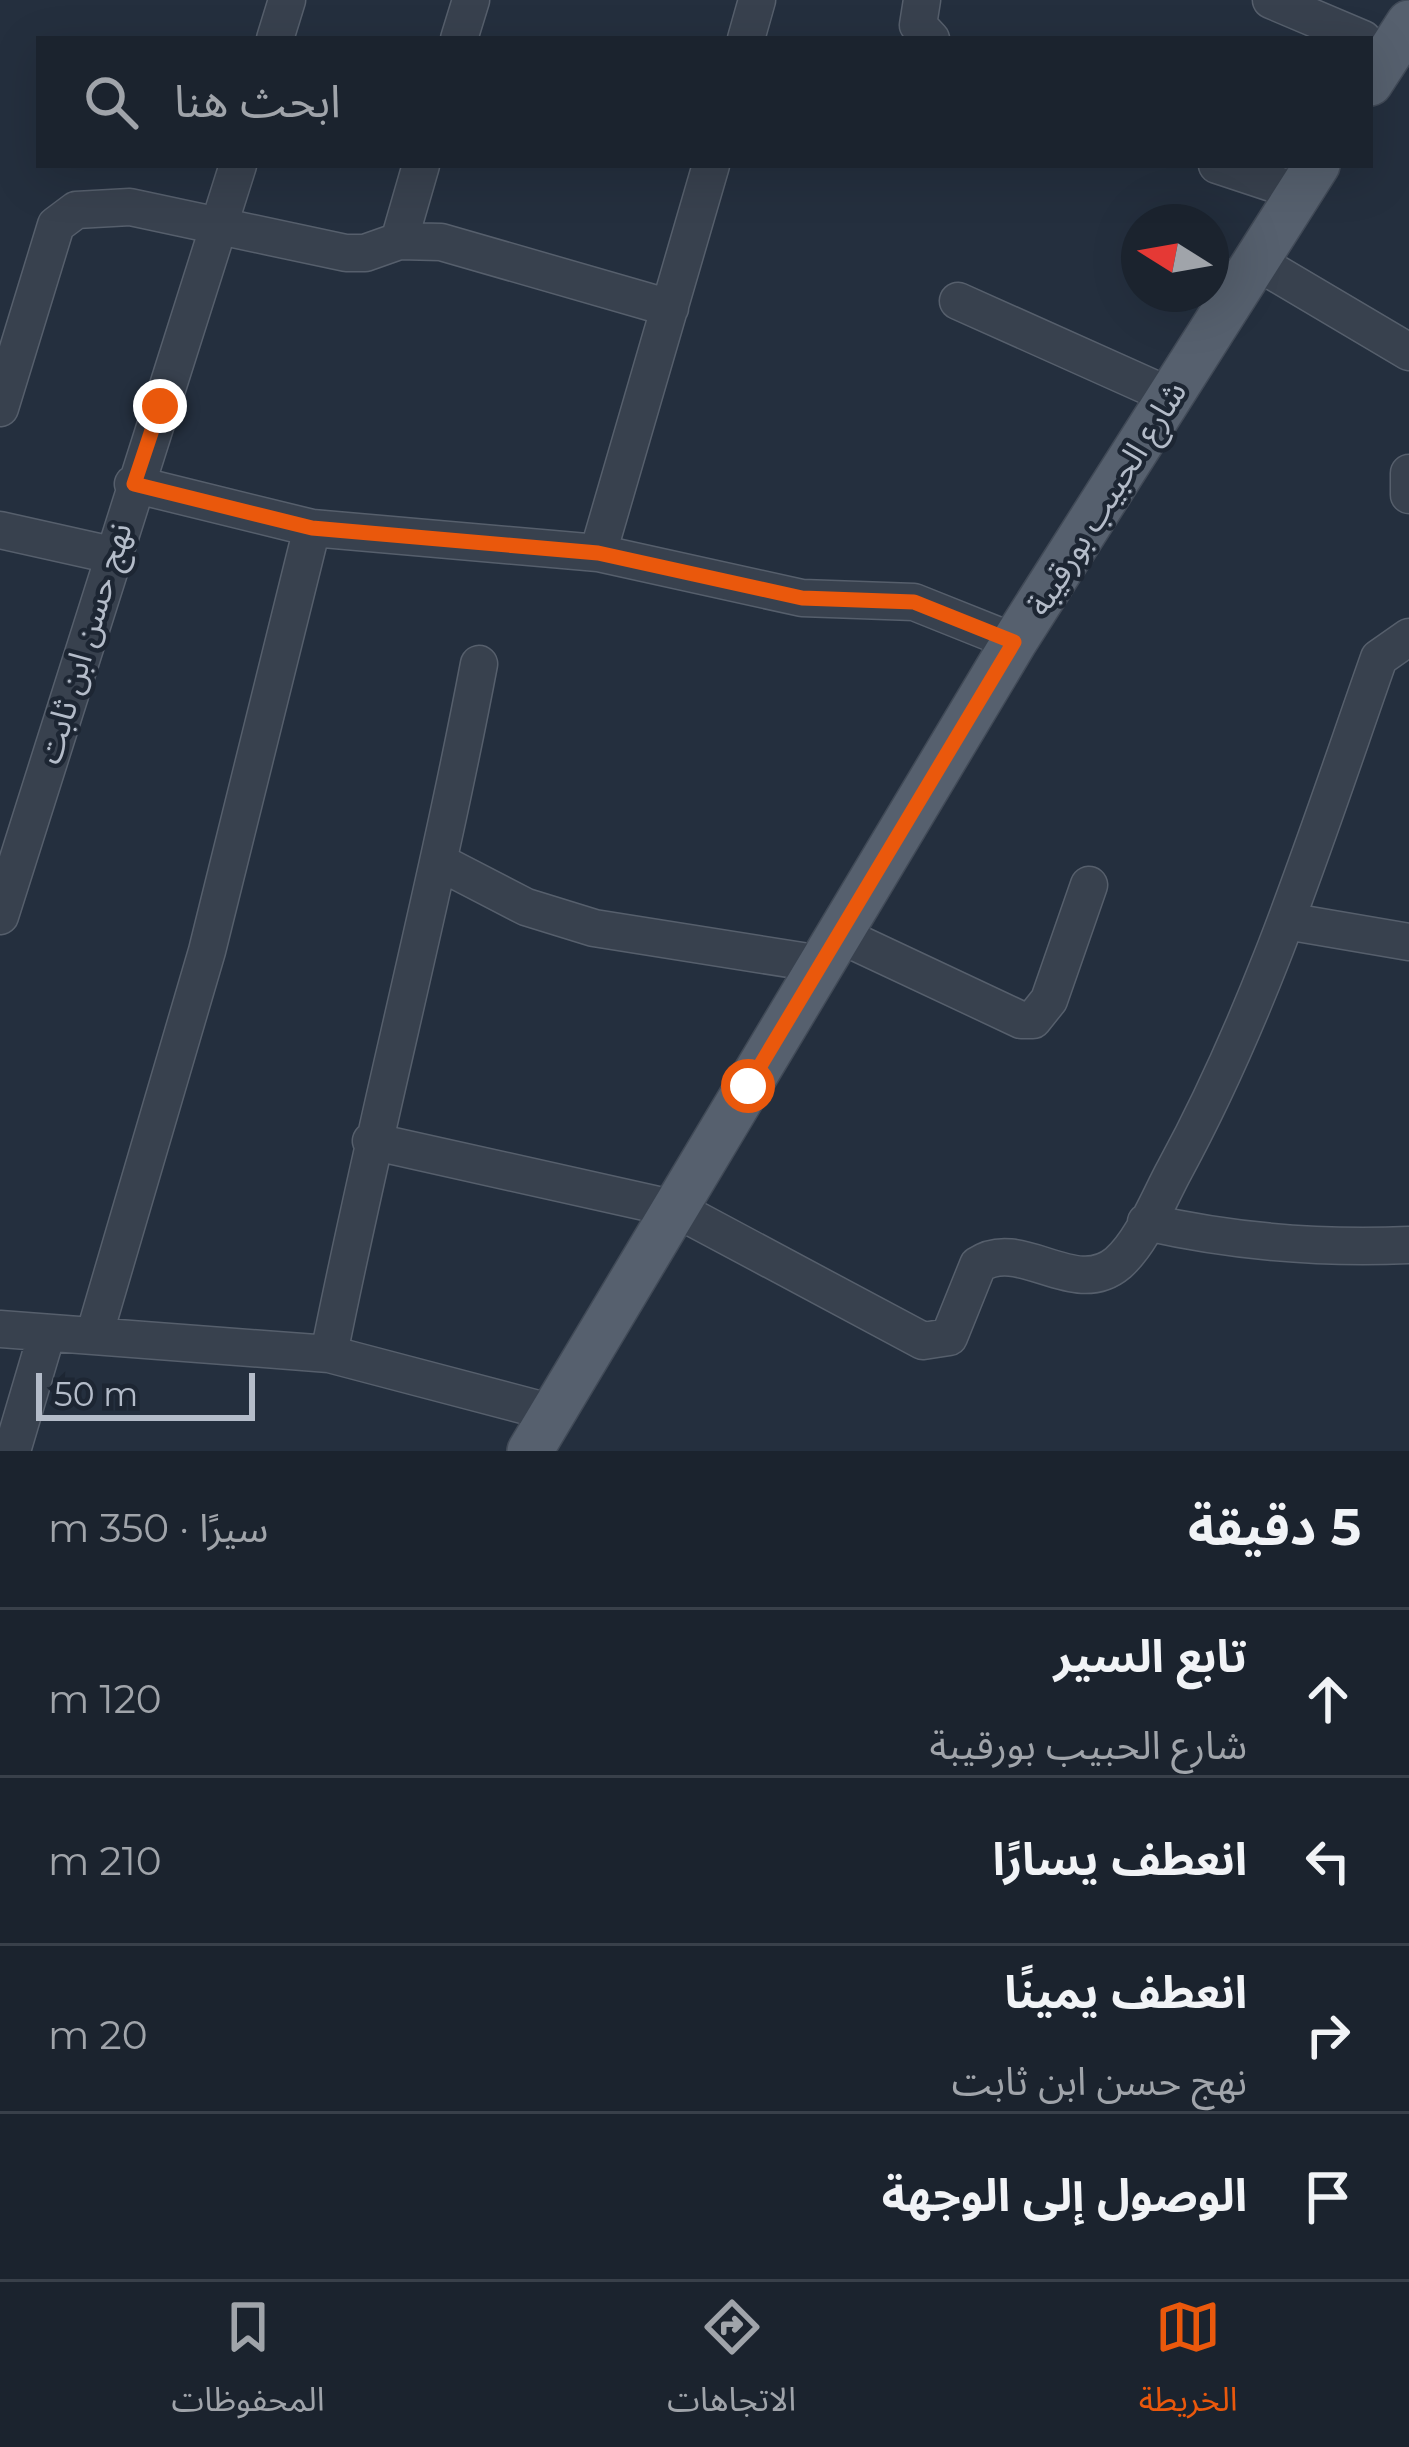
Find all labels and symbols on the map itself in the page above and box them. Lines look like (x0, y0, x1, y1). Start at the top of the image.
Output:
north arrow (1121, 204, 1229, 312)
street label: شارع الحبيب بورقيبة (1018, 373, 1198, 625)
route end (133, 379, 187, 433)
street label: نهج حسن ابن ثابت (28, 518, 144, 770)
route start (721, 1059, 775, 1113)
scale bar (36, 1367, 255, 1420)

